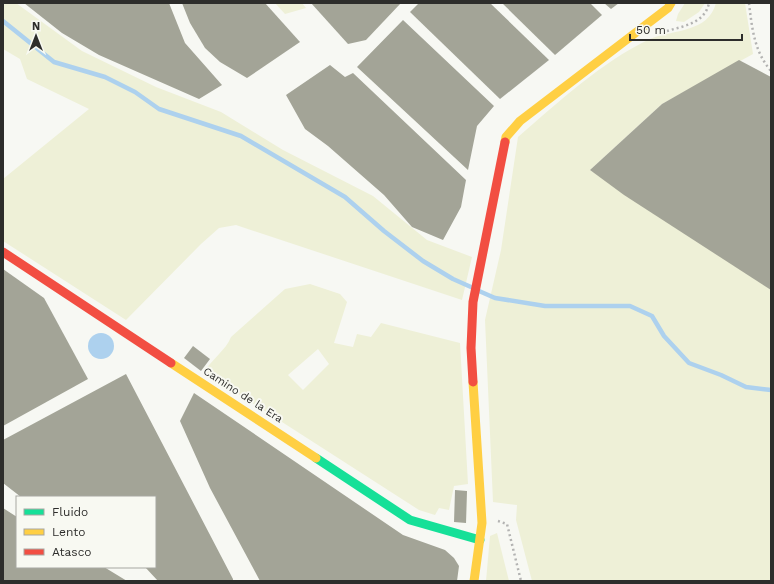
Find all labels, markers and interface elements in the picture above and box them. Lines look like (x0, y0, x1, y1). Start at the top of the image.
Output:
north arrow (16, 16, 56, 56)
scale bar (630, 16, 742, 42)
text: N (32, 20, 40, 33)
text: 50 m (636, 23, 666, 37)
street label: Camino de la Era (201, 364, 285, 426)
legend (16, 496, 156, 568)
text: Fluido (52, 505, 88, 519)
text: Lento (52, 525, 86, 539)
text: Atasco (52, 545, 92, 559)

